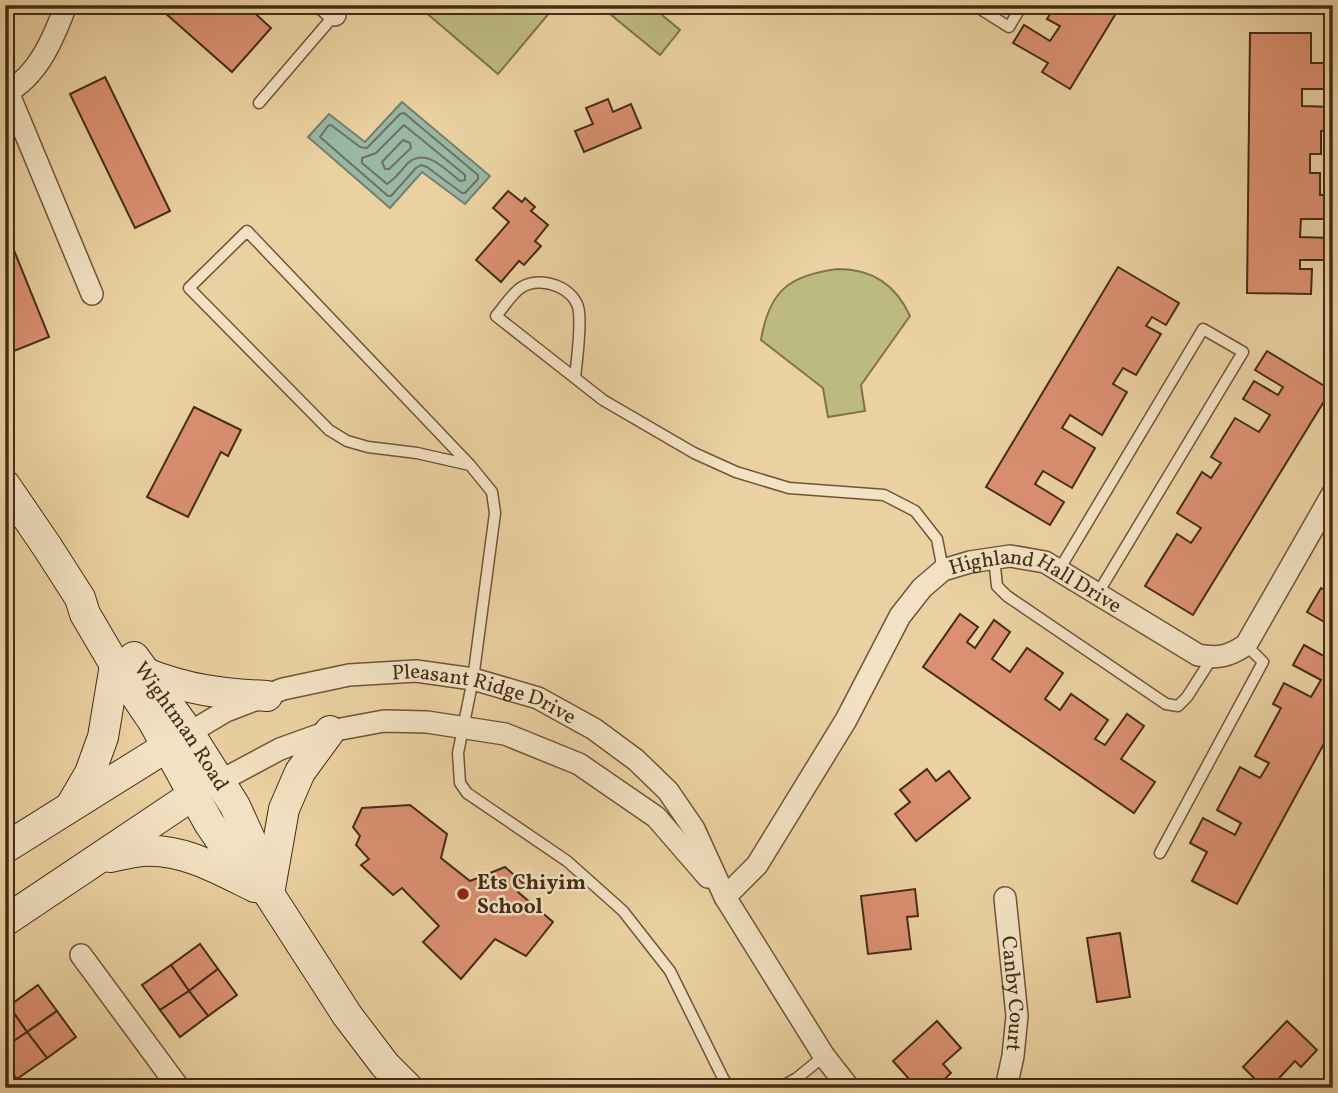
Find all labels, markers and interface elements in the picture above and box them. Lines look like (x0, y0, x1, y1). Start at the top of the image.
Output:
street label: Highland Hall Drive (946, 543, 1127, 621)
street label: Wightman Road (126, 656, 235, 797)
street label: Pleasant Ridge Drive (391, 658, 581, 732)
place label: Ets Chiyim School (477, 869, 586, 922)
marker: Ets Chiyim School (455, 886, 471, 902)
street label: Canby Court (993, 935, 1030, 1052)

